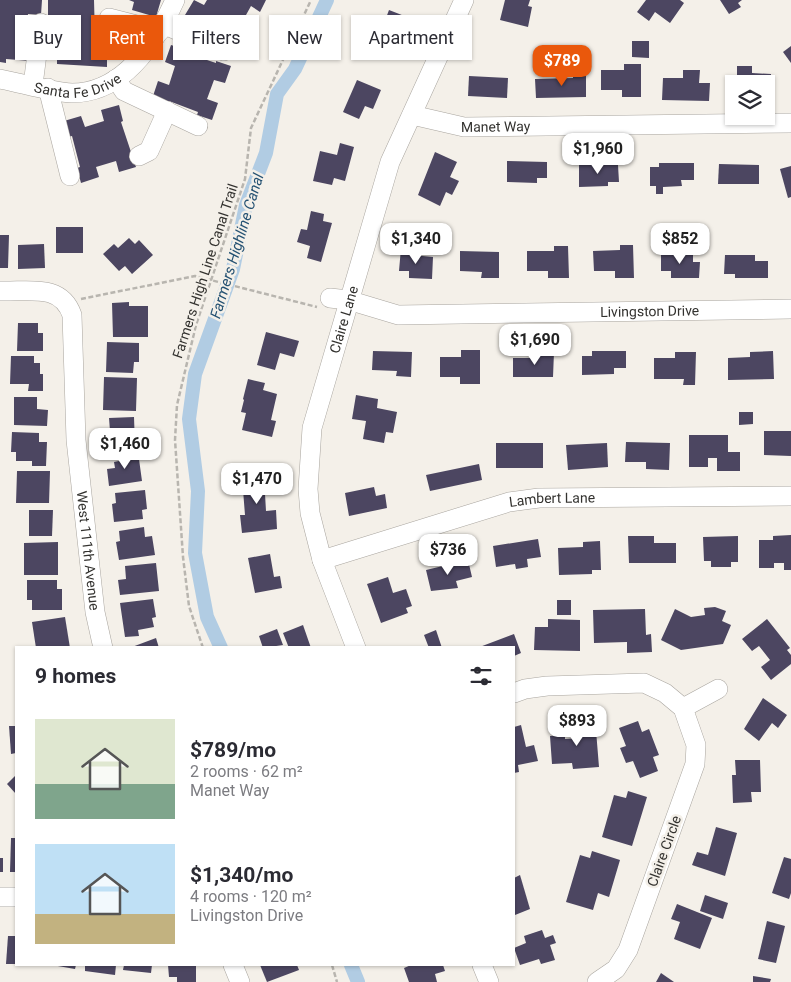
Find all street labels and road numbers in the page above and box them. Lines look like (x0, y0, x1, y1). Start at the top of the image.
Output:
street label: Santa Fe Drive (33, 70, 124, 101)
street label: Manet Way (461, 118, 531, 135)
street label: Farmers High Line Canal Trail (169, 182, 241, 360)
street label: Claire Lane (326, 284, 361, 355)
street label: Livingston Drive (600, 302, 699, 320)
street label: West 111th Avenue (74, 490, 103, 611)
street label: Lambert Lane (508, 490, 595, 510)
street label: Claire Circle (644, 813, 684, 889)

